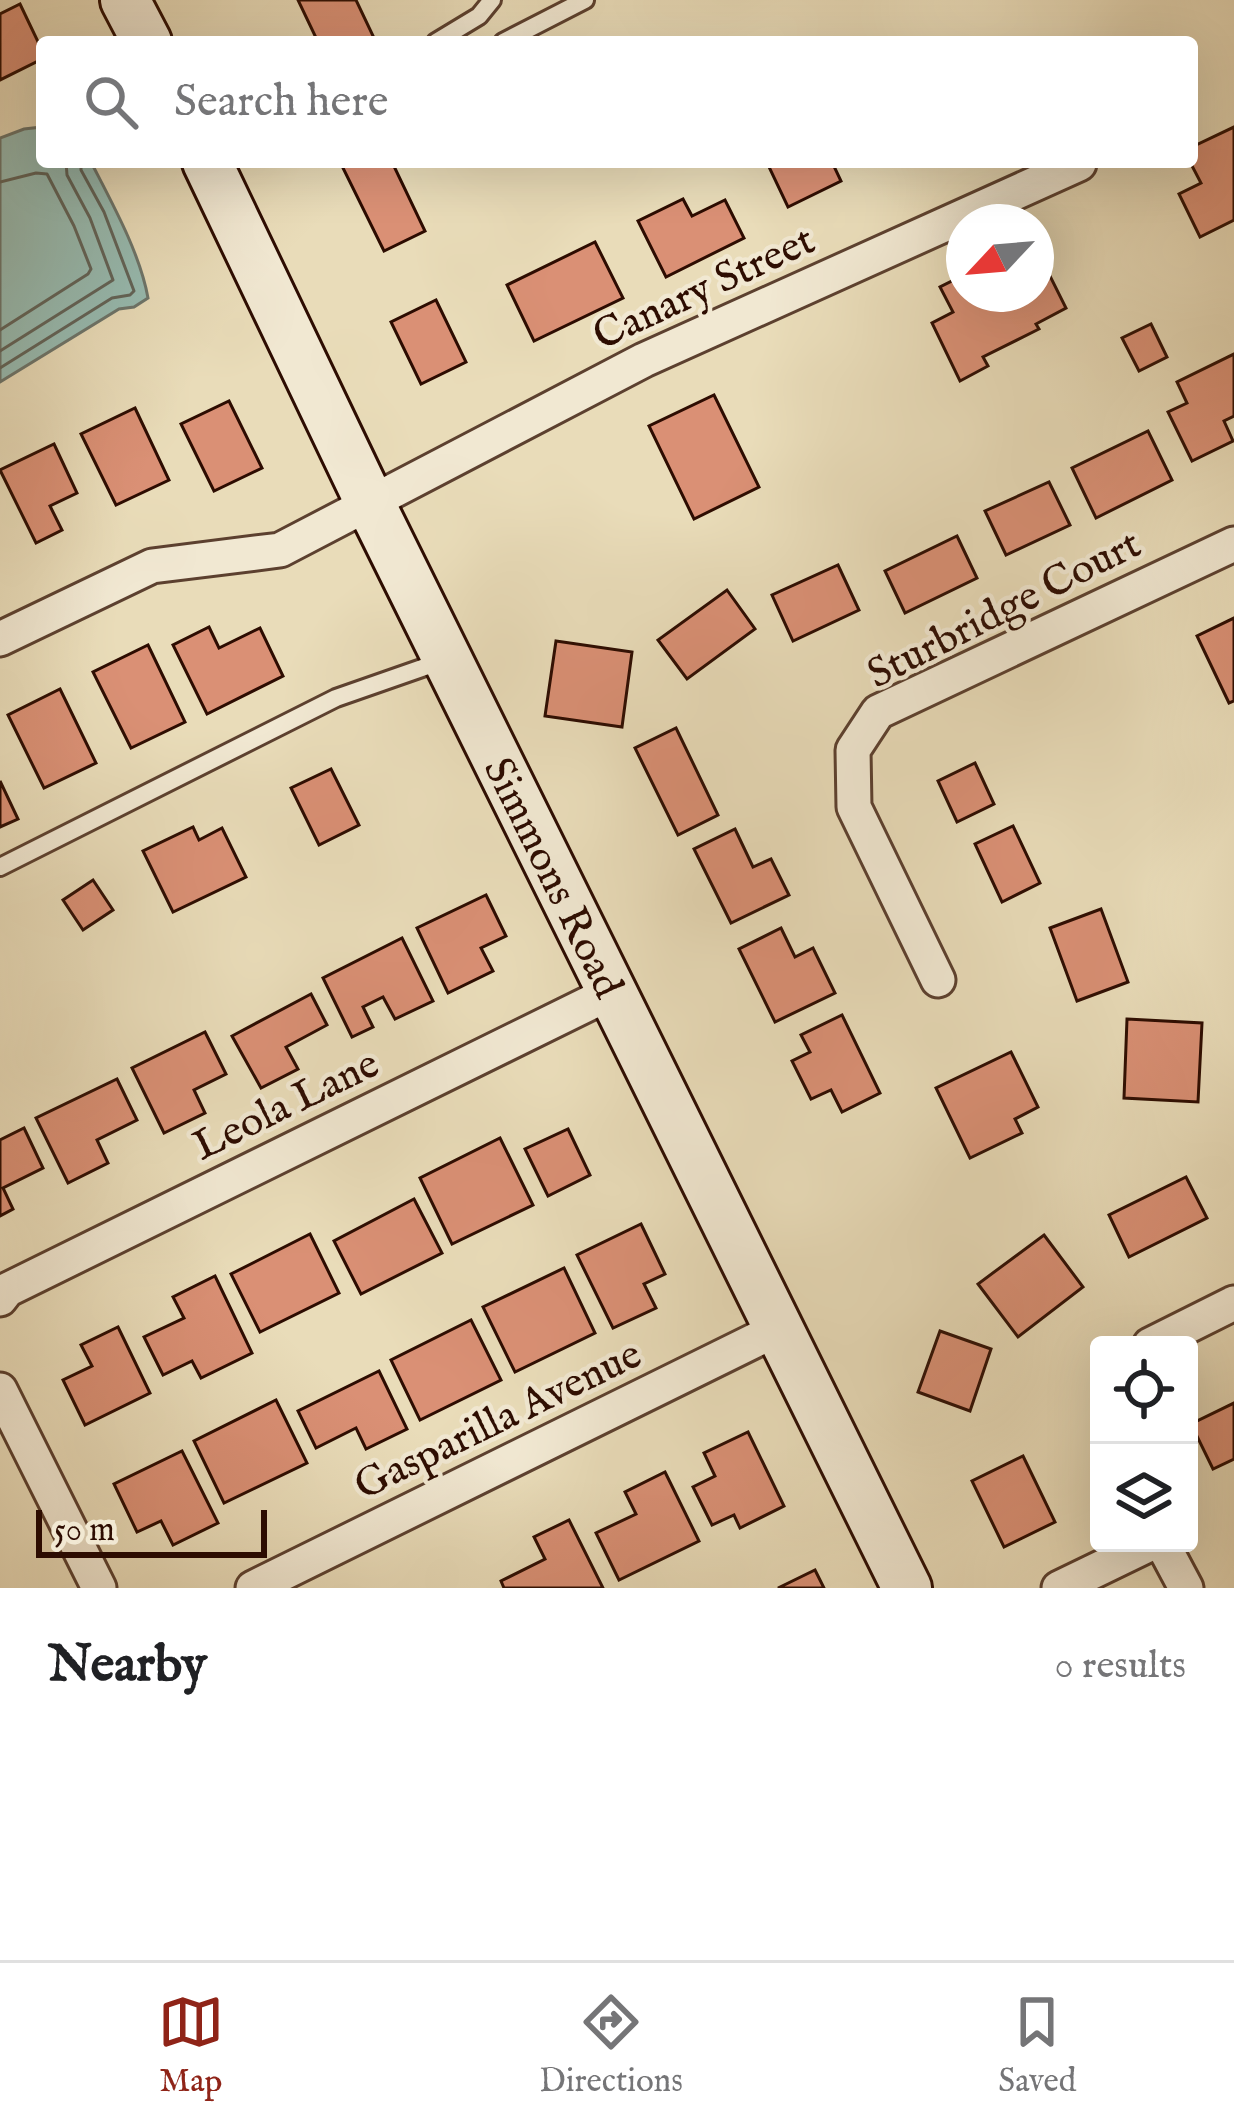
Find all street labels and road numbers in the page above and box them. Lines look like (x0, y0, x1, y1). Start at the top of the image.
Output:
street label: Canary Street (585, 215, 824, 364)
street label: Sturbridge Court (859, 518, 1150, 702)
street label: Simmons Road (470, 749, 634, 1008)
street label: Leola Lane (185, 1038, 388, 1174)
street label: Gasparilla Avenue (346, 1329, 651, 1513)

